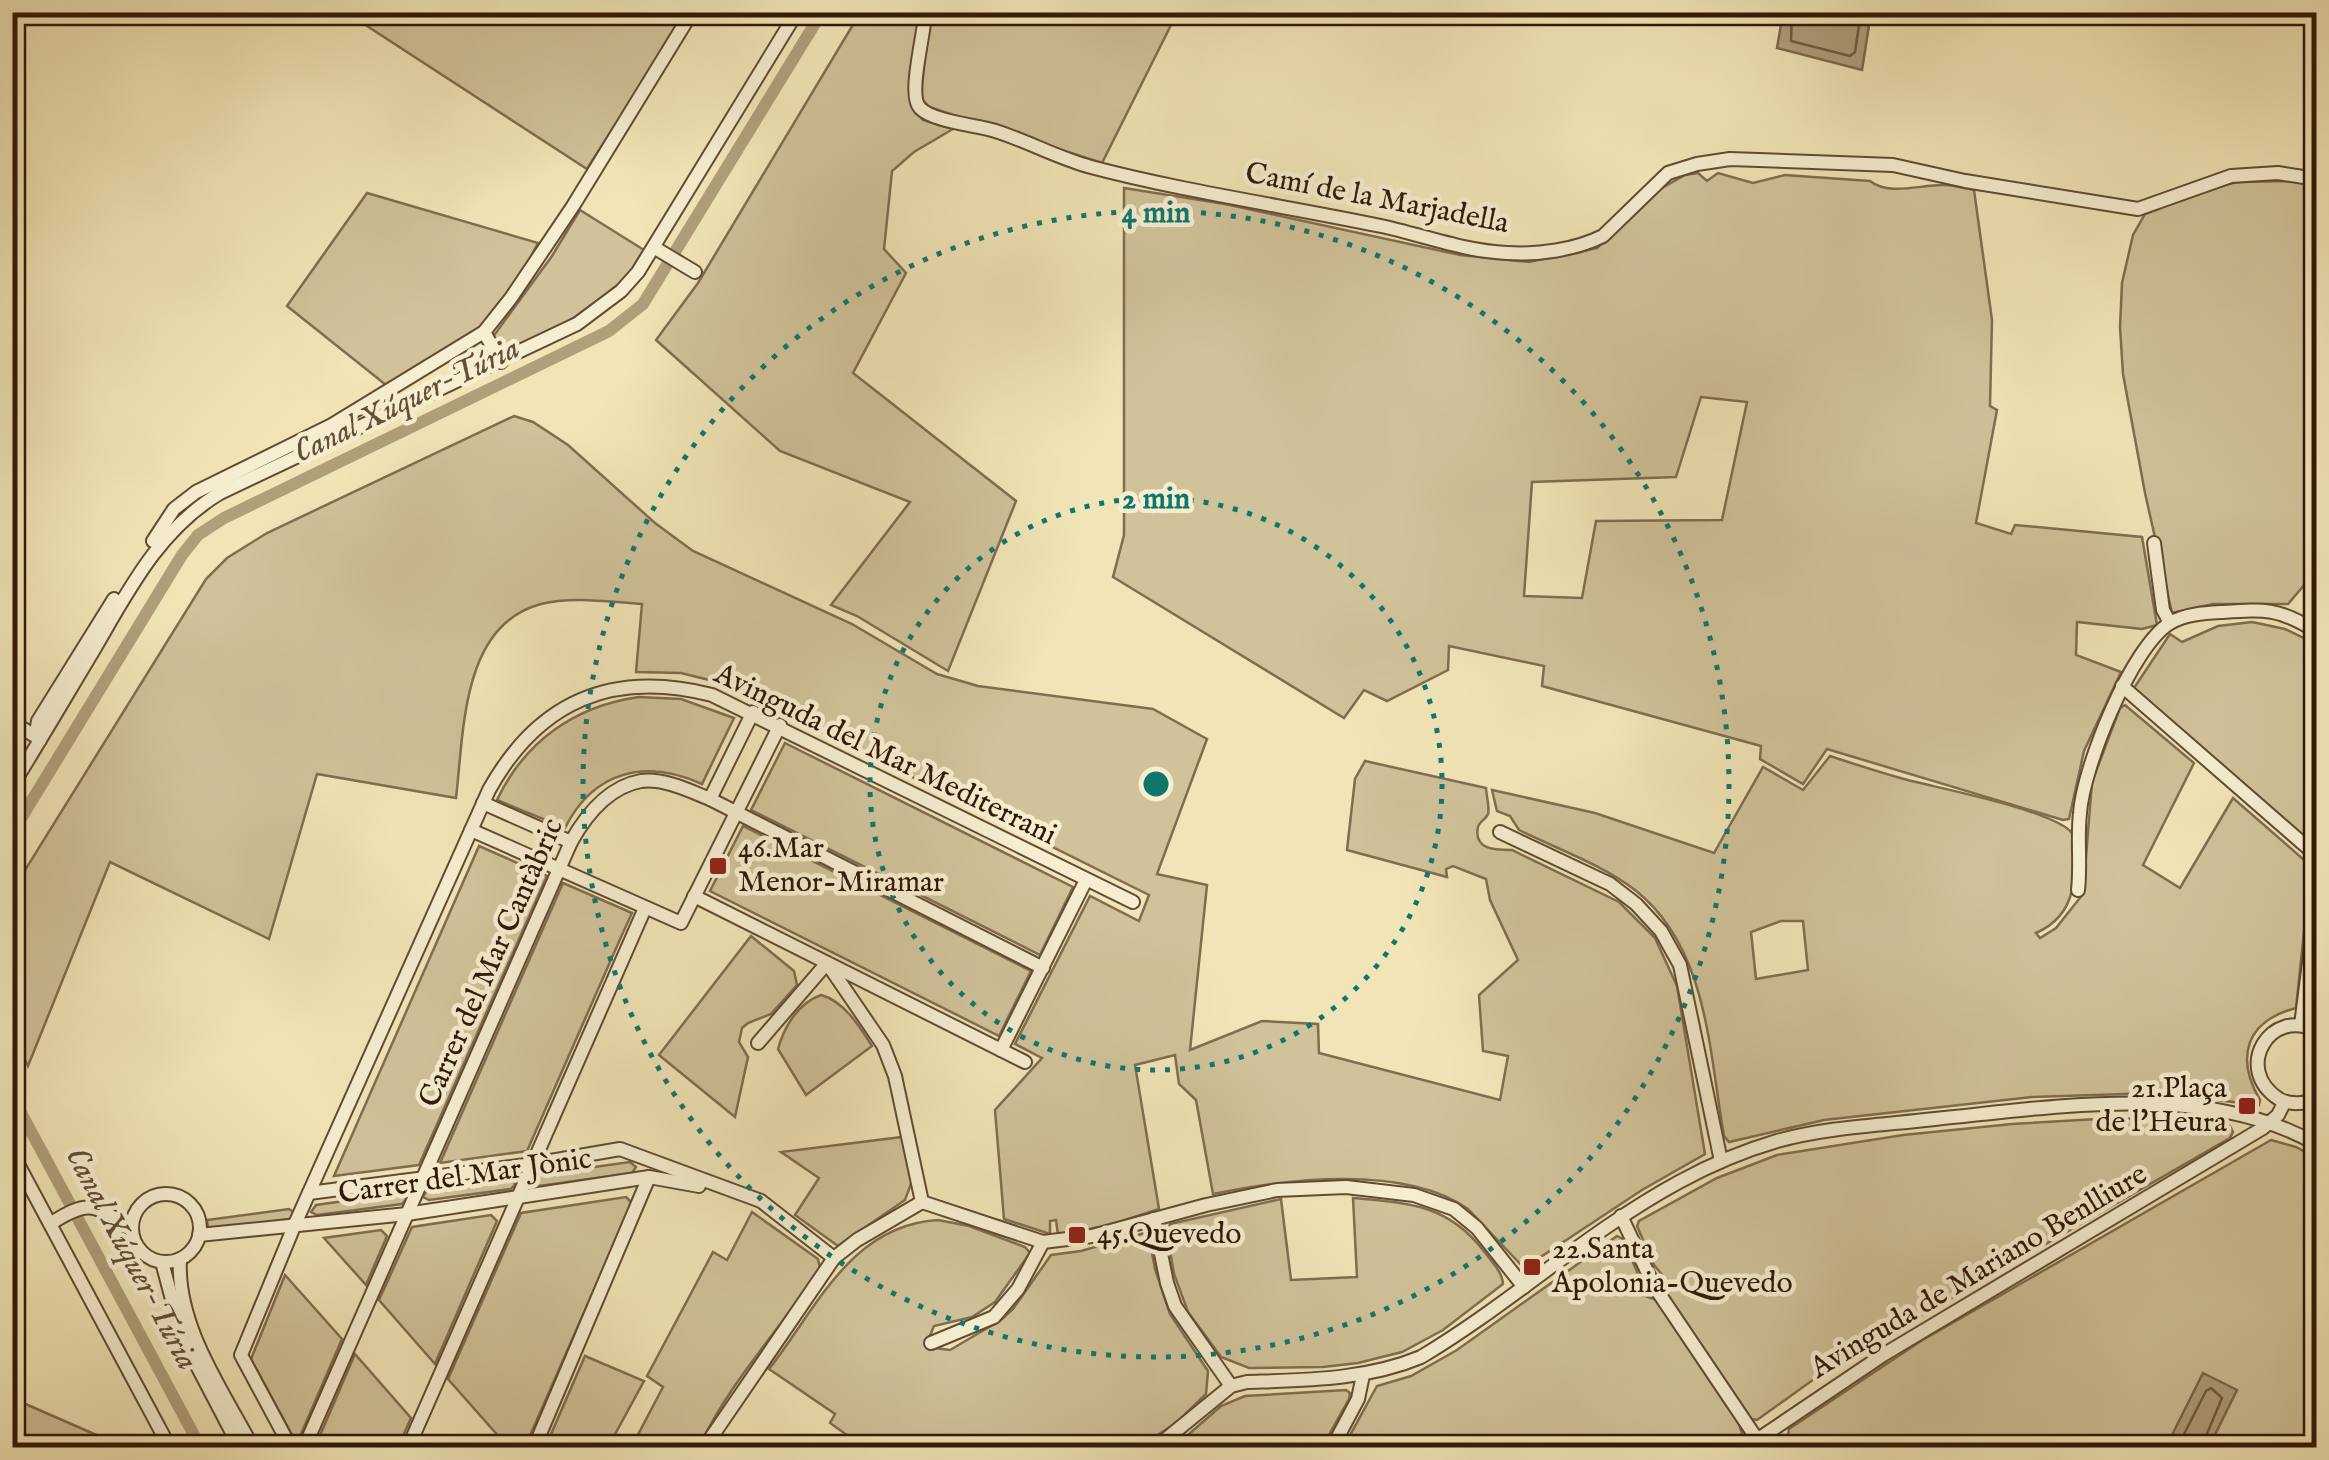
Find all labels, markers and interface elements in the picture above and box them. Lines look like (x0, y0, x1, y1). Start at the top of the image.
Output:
street label: Camí de la Marjadella (1242, 155, 1512, 243)
text: 4 min (1122, 195, 1190, 233)
water label: Canal Xúquer-Túria (287, 329, 527, 473)
text: 2 min (1122, 481, 1190, 519)
street label: Avinguda del Mar Mediterrani (707, 655, 1062, 855)
centre of rings (1138, 766, 1174, 802)
street label: Carrer del Mar Cantàbric (411, 813, 573, 1113)
place label: 46.Mar Menor-Miramar (738, 830, 944, 902)
marker: 46.Mar Menor-Miramar (707, 855, 729, 877)
place label: 21.Plaça de l'Heura (2096, 1070, 2227, 1142)
marker: 21.Plaça de l'Heura (2236, 1095, 2258, 1117)
water label: Canal Xúquer-Túria (55, 1140, 207, 1378)
street label: Carrer del Mar Jònic (336, 1140, 594, 1214)
street label: Avinguda de Mariano Benlliure (1803, 1156, 2155, 1388)
place label: 45.Quevedo (1097, 1216, 1241, 1254)
marker: 45.Quevedo (1066, 1224, 1088, 1246)
place label: 22.Santa Apolonia-Quevedo (1551, 1231, 1793, 1303)
marker: 22.Santa Apolonia-Quevedo (1521, 1256, 1543, 1278)

